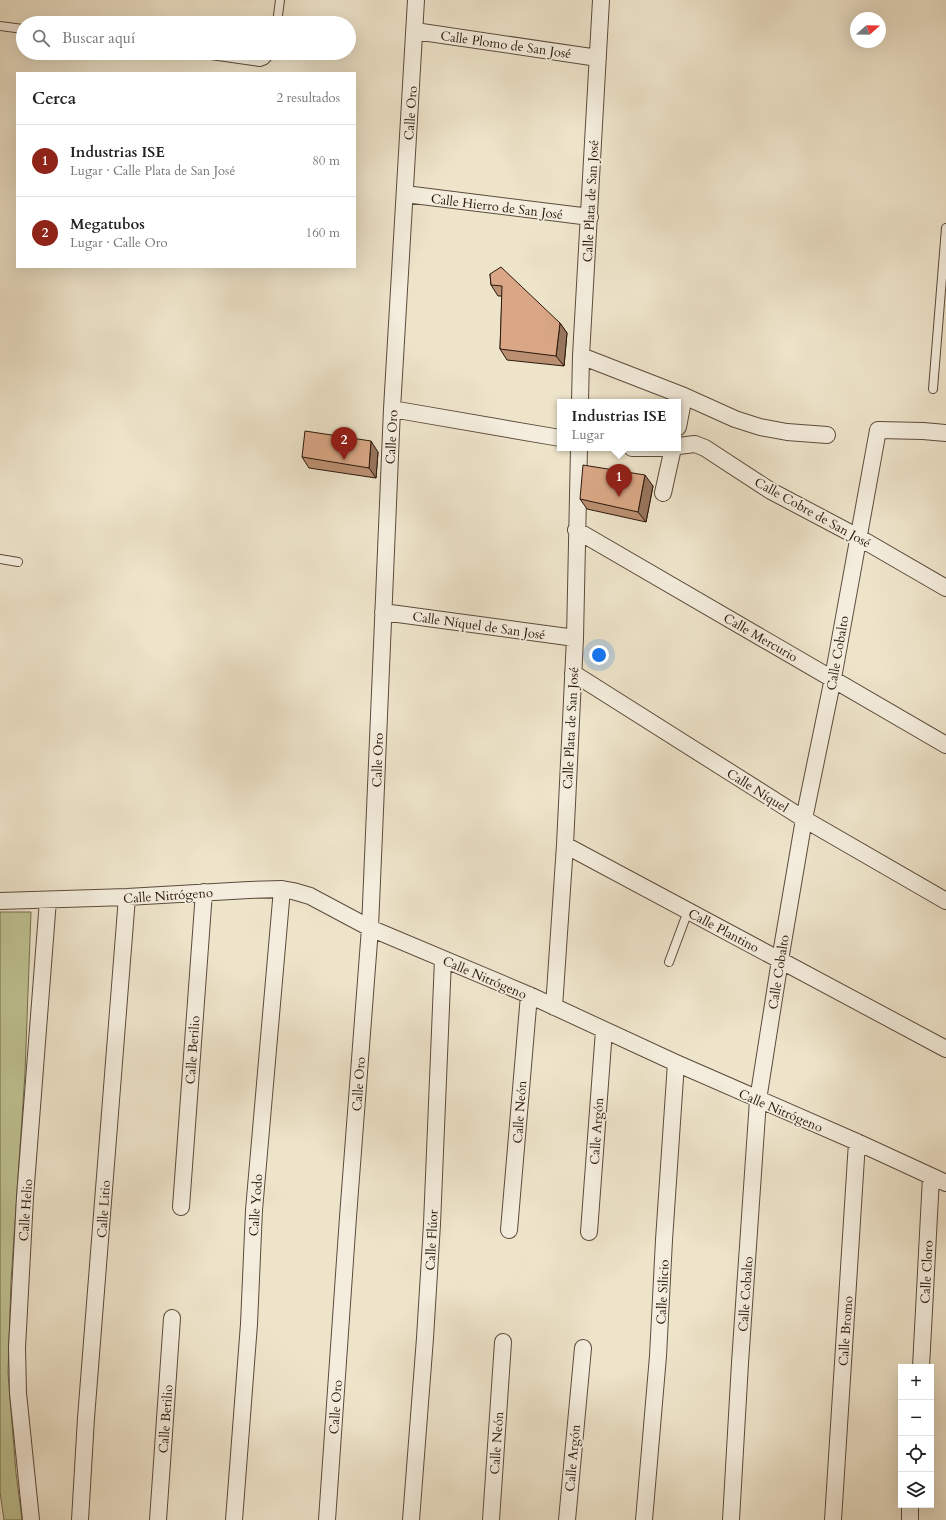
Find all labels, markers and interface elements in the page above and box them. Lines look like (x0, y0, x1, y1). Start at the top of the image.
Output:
north arrow (850, 12, 886, 48)
search box (16, 16, 356, 60)
icon: search (30, 27, 52, 49)
street label: Calle Plomo de San José (439, 27, 573, 63)
text: Buscar aquí (62, 28, 135, 48)
street label: Calle Oro (400, 85, 422, 141)
text: Cerca (32, 87, 76, 110)
text: 2 resultados (276, 89, 340, 107)
street label: Calle Plata de San José (579, 139, 603, 263)
text: Industrias ISE (70, 142, 165, 162)
text: 1 (42, 152, 48, 170)
text: 80 m (312, 152, 340, 170)
text: Lugar · Calle Plata de San José (70, 162, 235, 180)
street label: Calle Hierro de San José (430, 190, 564, 224)
text: Megatubos (70, 214, 145, 234)
text: 2 (42, 224, 48, 242)
text: 160 m (306, 224, 340, 242)
text: Lugar · Calle Oro (70, 234, 168, 252)
popup (557, 399, 681, 451)
text: Industrias ISE (572, 406, 666, 426)
street label: Calle Oro (382, 409, 402, 465)
text: Lugar (572, 426, 604, 444)
pin: 2 (331, 427, 357, 460)
pin: 1 (606, 464, 632, 497)
street label: Calle Cobre de San José (751, 473, 874, 552)
street label: Calle Níquel de San José (411, 608, 547, 644)
street label: Calle Mercurio (720, 609, 801, 666)
street label: Calle Cobalto (823, 614, 853, 692)
your location (589, 645, 609, 665)
street label: Calle Plata de San José (559, 666, 583, 790)
street label: Calle Oro (368, 732, 388, 788)
street label: Calle Níquel (723, 765, 792, 817)
street label: Calle Nitrógeno (123, 884, 213, 908)
street label: Calle Plantino (685, 905, 762, 957)
street label: Calle Cobalto (764, 933, 794, 1011)
street label: Calle Nitrógeno (440, 952, 529, 1004)
street label: Calle Berilio (182, 1015, 204, 1085)
street label: Calle Oro (348, 1056, 370, 1112)
street label: Calle Neón (509, 1079, 531, 1144)
street label: Calle Nitrógeno (736, 1085, 825, 1137)
street label: Calle Argón (586, 1096, 608, 1165)
street label: Calle Yodo (245, 1173, 267, 1237)
street label: Calle Helio (15, 1178, 37, 1242)
street label: Calle Litio (93, 1180, 115, 1239)
street label: Calle Flúor (421, 1209, 443, 1271)
street label: Calle Cloro (916, 1240, 938, 1304)
street label: Calle Cobalto (734, 1256, 758, 1332)
street label: Calle Silicio (652, 1259, 674, 1325)
street label: Calle Bromo (835, 1295, 857, 1367)
map controls (898, 1364, 934, 1508)
button: + (898, 1364, 934, 1400)
street label: Calle Oro (325, 1379, 347, 1435)
street label: Calle Berilio (155, 1384, 177, 1454)
button: − (898, 1400, 934, 1436)
street label: Calle Neón (486, 1410, 508, 1475)
street label: Calle Argón (561, 1423, 585, 1492)
button: locate (898, 1436, 934, 1472)
button: layers (898, 1472, 934, 1508)

